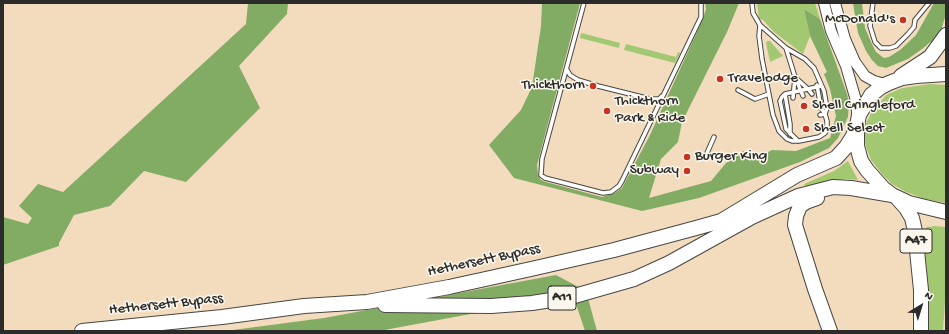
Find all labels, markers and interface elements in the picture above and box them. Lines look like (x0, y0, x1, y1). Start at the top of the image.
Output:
place label: McDonald's (825, 11, 895, 29)
marker: McDonald's (898, 15, 908, 25)
place label: Travelodge (728, 70, 798, 88)
marker: Travelodge (715, 74, 725, 84)
place label: Thickthorn (522, 77, 585, 95)
marker: Thickthorn (588, 81, 598, 91)
place label: Thickthorn Park & Ride (615, 93, 685, 128)
place label: Shell Cringleford (812, 97, 915, 115)
marker: Shell Cringleford (799, 101, 809, 111)
marker: Thickthorn Park & Ride (602, 106, 612, 116)
place label: Shell Select (814, 120, 884, 138)
marker: Shell Select (801, 124, 811, 134)
place label: Burger King (695, 148, 767, 166)
marker: Burger King (682, 152, 692, 162)
place label: Subway (630, 162, 679, 180)
marker: Subway (682, 166, 692, 176)
road number: A47 (900, 229, 932, 253)
street label: Hethersett Bypass (426, 240, 542, 282)
road number: A11 (548, 286, 576, 310)
north arrow (901, 286, 941, 326)
street label: Hethersett Bypass (108, 290, 224, 320)
text: N (922, 290, 935, 303)

